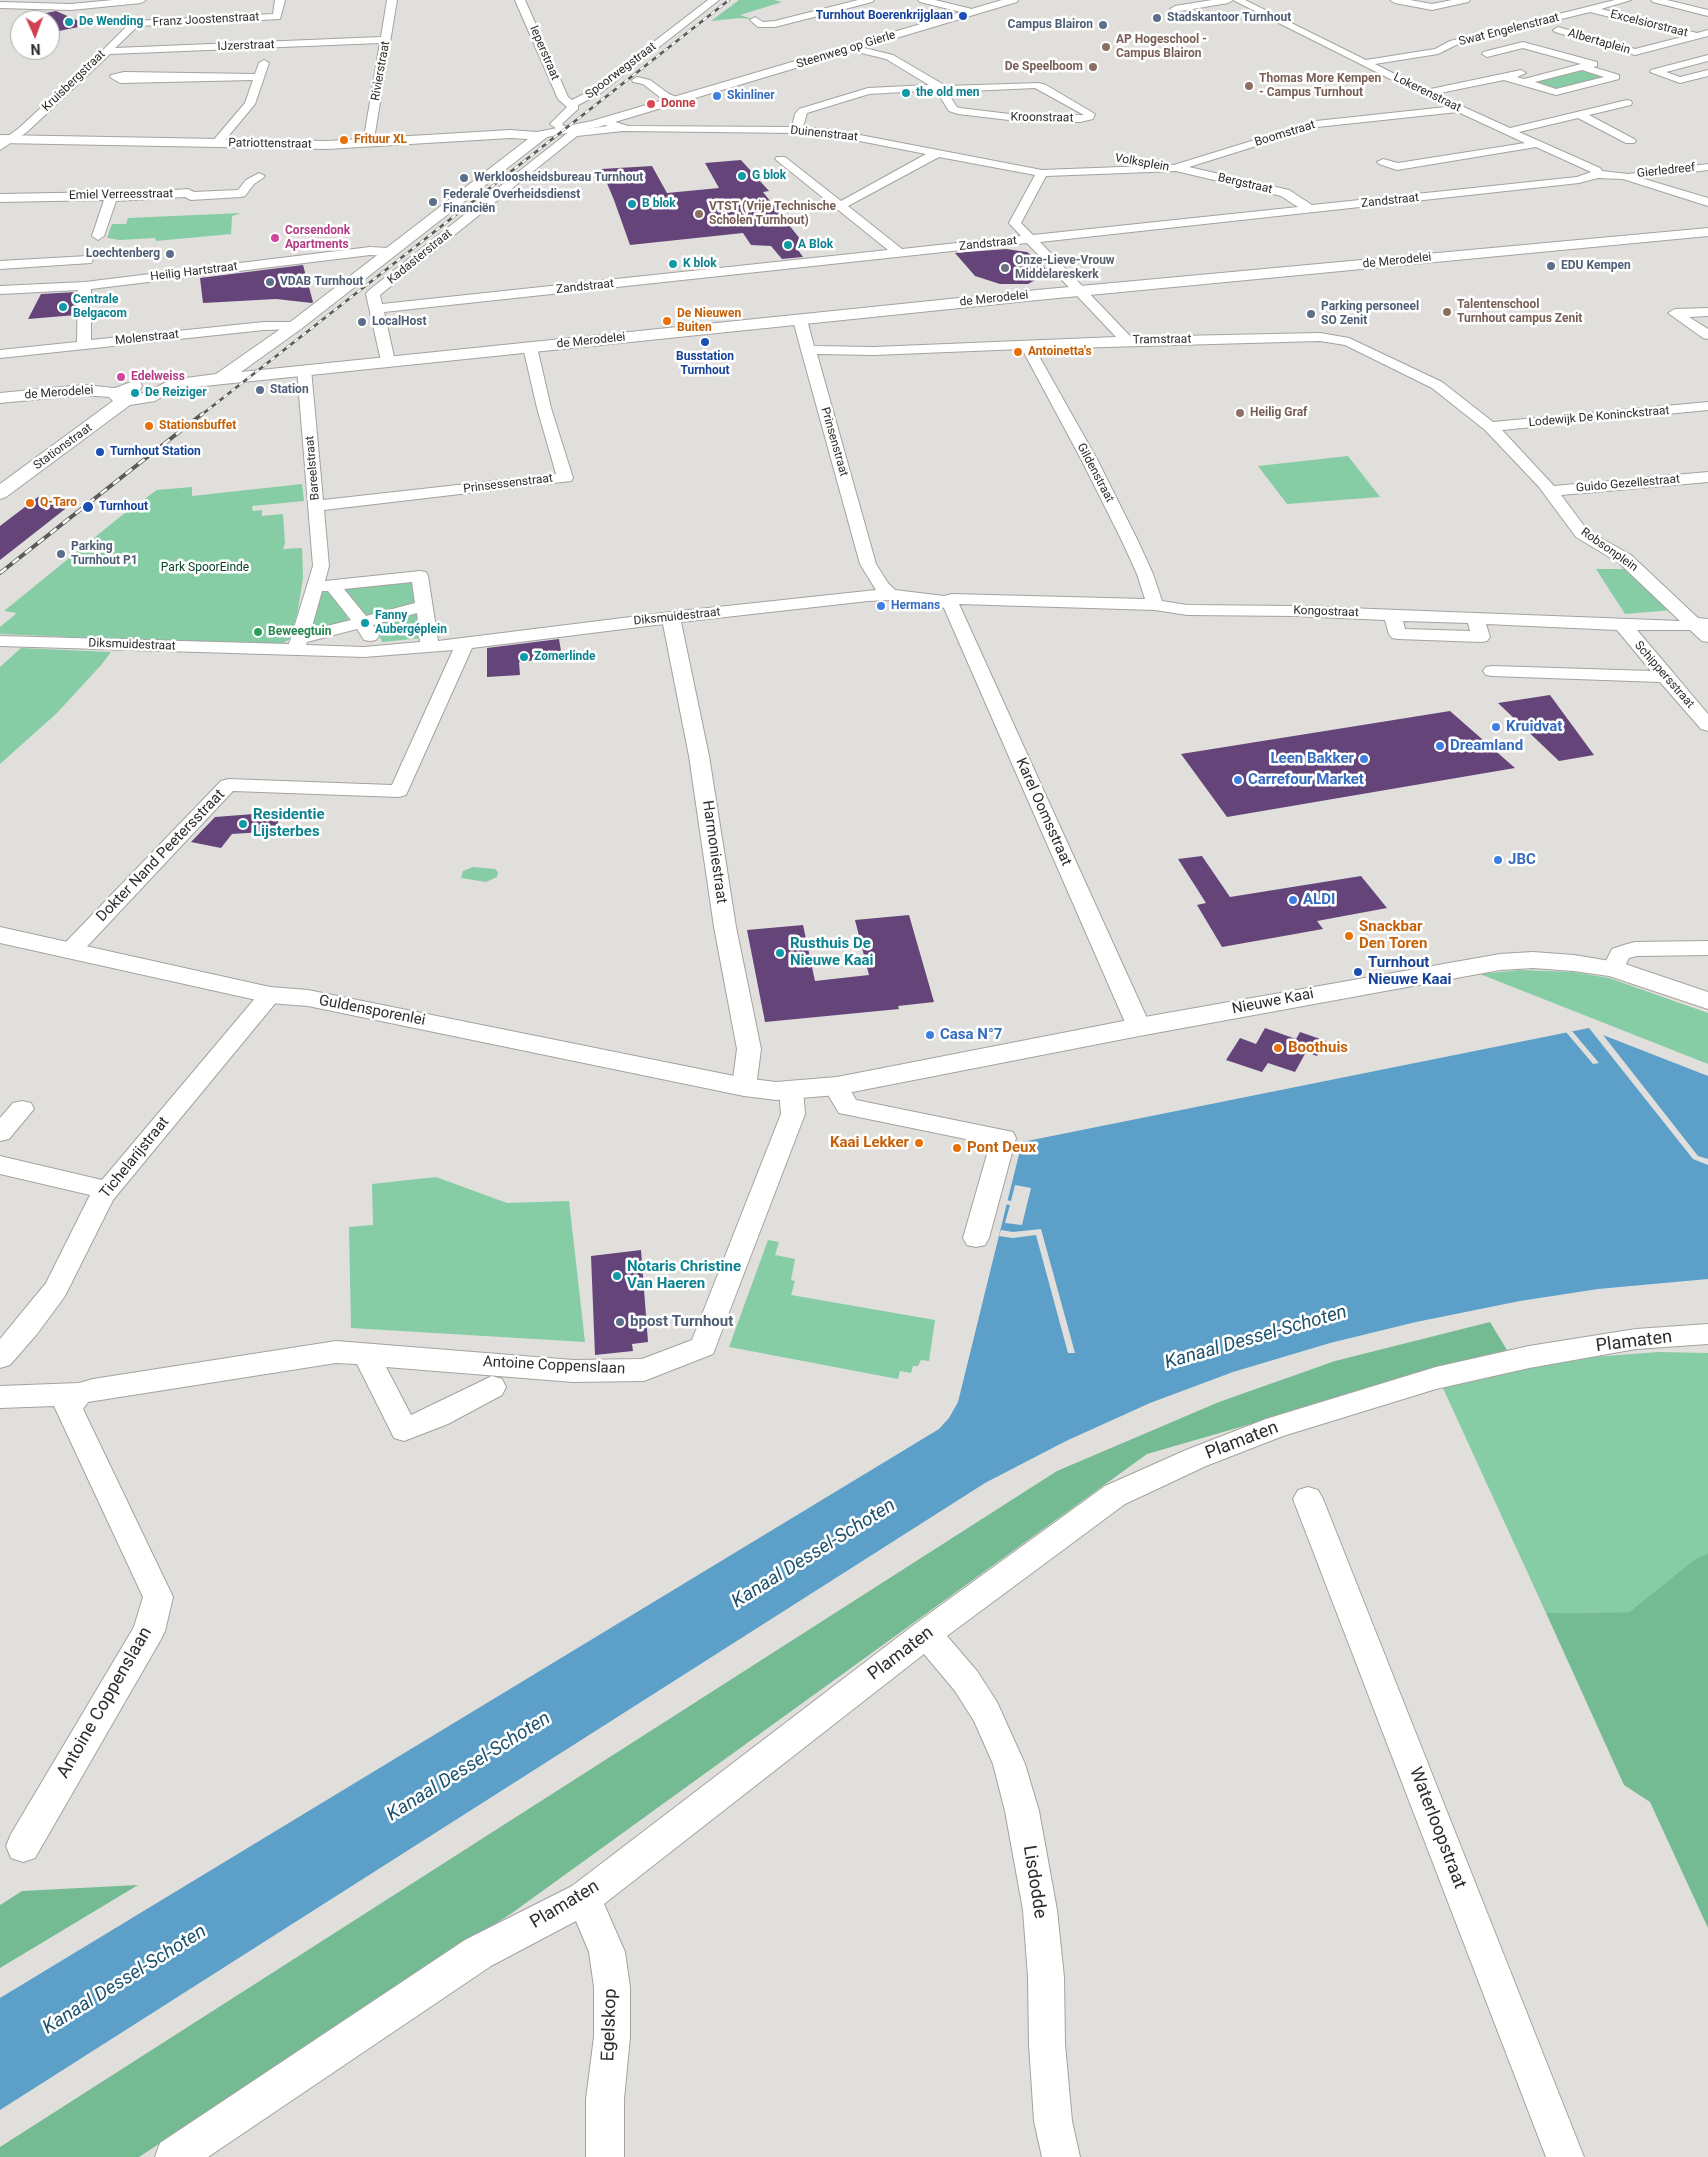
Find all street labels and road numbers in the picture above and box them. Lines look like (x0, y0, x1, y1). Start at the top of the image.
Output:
street label: Excelsiorstraat (1609, 7, 1689, 41)
street label: Franz Joostenstraat (152, 10, 260, 30)
street label: Swat Engelenstraat (1457, 11, 1561, 49)
street label: Ieperstraat (526, 24, 562, 82)
street label: Albertaplein (1566, 26, 1632, 58)
street label: Steenweg op Gierle (795, 28, 897, 72)
street label: IJzerstraat (217, 38, 275, 54)
street label: Rivierstraat (369, 40, 393, 102)
street label: Spoorwegstraat (583, 40, 659, 102)
street label: Kruisbergstraat (39, 47, 109, 115)
street label: Lokerenstraat (1391, 70, 1463, 116)
street label: Kroonstraat (1011, 110, 1073, 126)
street label: Boomstraat (1253, 118, 1317, 150)
street label: Duinenstraat (789, 123, 859, 145)
street label: Patriottenstraat (228, 136, 312, 152)
street label: Volksplein (1114, 151, 1170, 175)
street label: Gierledreef (1636, 161, 1696, 181)
street label: Bergstraat (1216, 171, 1274, 197)
street label: Emiel Verreesstraat (69, 187, 173, 203)
street label: Zandstraat (1360, 191, 1420, 211)
street label: Kadasterstraat (385, 227, 455, 287)
street label: Zandstraat (958, 234, 1018, 254)
street label: de Merodelei (1362, 250, 1432, 272)
street label: Heilig Hartstraat (150, 260, 238, 284)
street label: Zandstraat (555, 277, 615, 297)
street label: de Merodelei (959, 288, 1029, 310)
street label: Molenstraat (114, 327, 180, 349)
street label: de Merodelei (556, 330, 626, 352)
street label: Tramstraat (1133, 332, 1191, 348)
street label: de Merodelei (24, 383, 94, 403)
street label: Lodewijk De Koninckstraat (1528, 404, 1670, 430)
street label: Prinsenstraat (817, 406, 851, 478)
street label: Stationstraat (31, 421, 95, 473)
street label: Bareelstraat (303, 435, 323, 501)
street label: Gildenstraat (1073, 441, 1117, 505)
street label: Prinsessenstraat (462, 471, 554, 497)
street label: Guido Gezellestraat (1575, 472, 1681, 496)
street label: Robsonplein (1578, 525, 1640, 575)
street label: Kongostraat (1293, 604, 1359, 620)
street label: Diksmuidestraat (633, 605, 721, 629)
street label: Diksmuidestraat (88, 636, 176, 654)
street label: Schippersstraat (1631, 639, 1697, 711)
street label: Karel Oomsstraat (1011, 755, 1075, 869)
street label: Dokter Nand Peetersstraat (93, 786, 229, 926)
street label: Harmoniestraat (698, 799, 730, 905)
street label: Nieuwe Kaai (1231, 985, 1315, 1019)
street label: Guldensporenlei (317, 992, 427, 1030)
street label: Tichelarijstraat (97, 1114, 173, 1202)
street label: Plamaten (1595, 1327, 1673, 1357)
street label: Antoine Coppenslaan (482, 1353, 626, 1379)
street label: Plamaten (1202, 1417, 1282, 1465)
street label: Plamaten (864, 1622, 938, 1686)
street label: Antoine Coppenslaan (53, 1624, 157, 1782)
street label: Waterloopstraat (1404, 1764, 1470, 1892)
street label: Lisdodde (1018, 1844, 1050, 1920)
street label: Plamaten (527, 1876, 603, 1934)
street label: Egelskop (598, 1988, 622, 2062)

